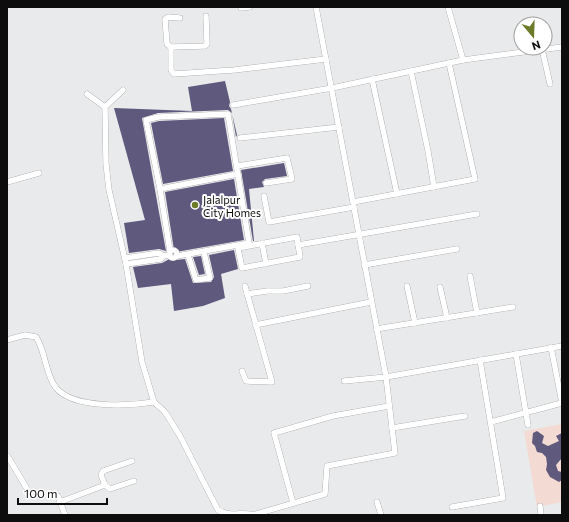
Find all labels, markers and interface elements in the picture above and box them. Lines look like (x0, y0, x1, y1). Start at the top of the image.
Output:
north arrow (513, 16, 553, 56)
text: N (530, 38, 542, 53)
place label: Jalalpur City Homes (203, 193, 261, 219)
marker: Jalalpur City Homes (190, 200, 200, 210)
scale bar (18, 480, 107, 506)
text: 100 m (24, 486, 58, 500)

